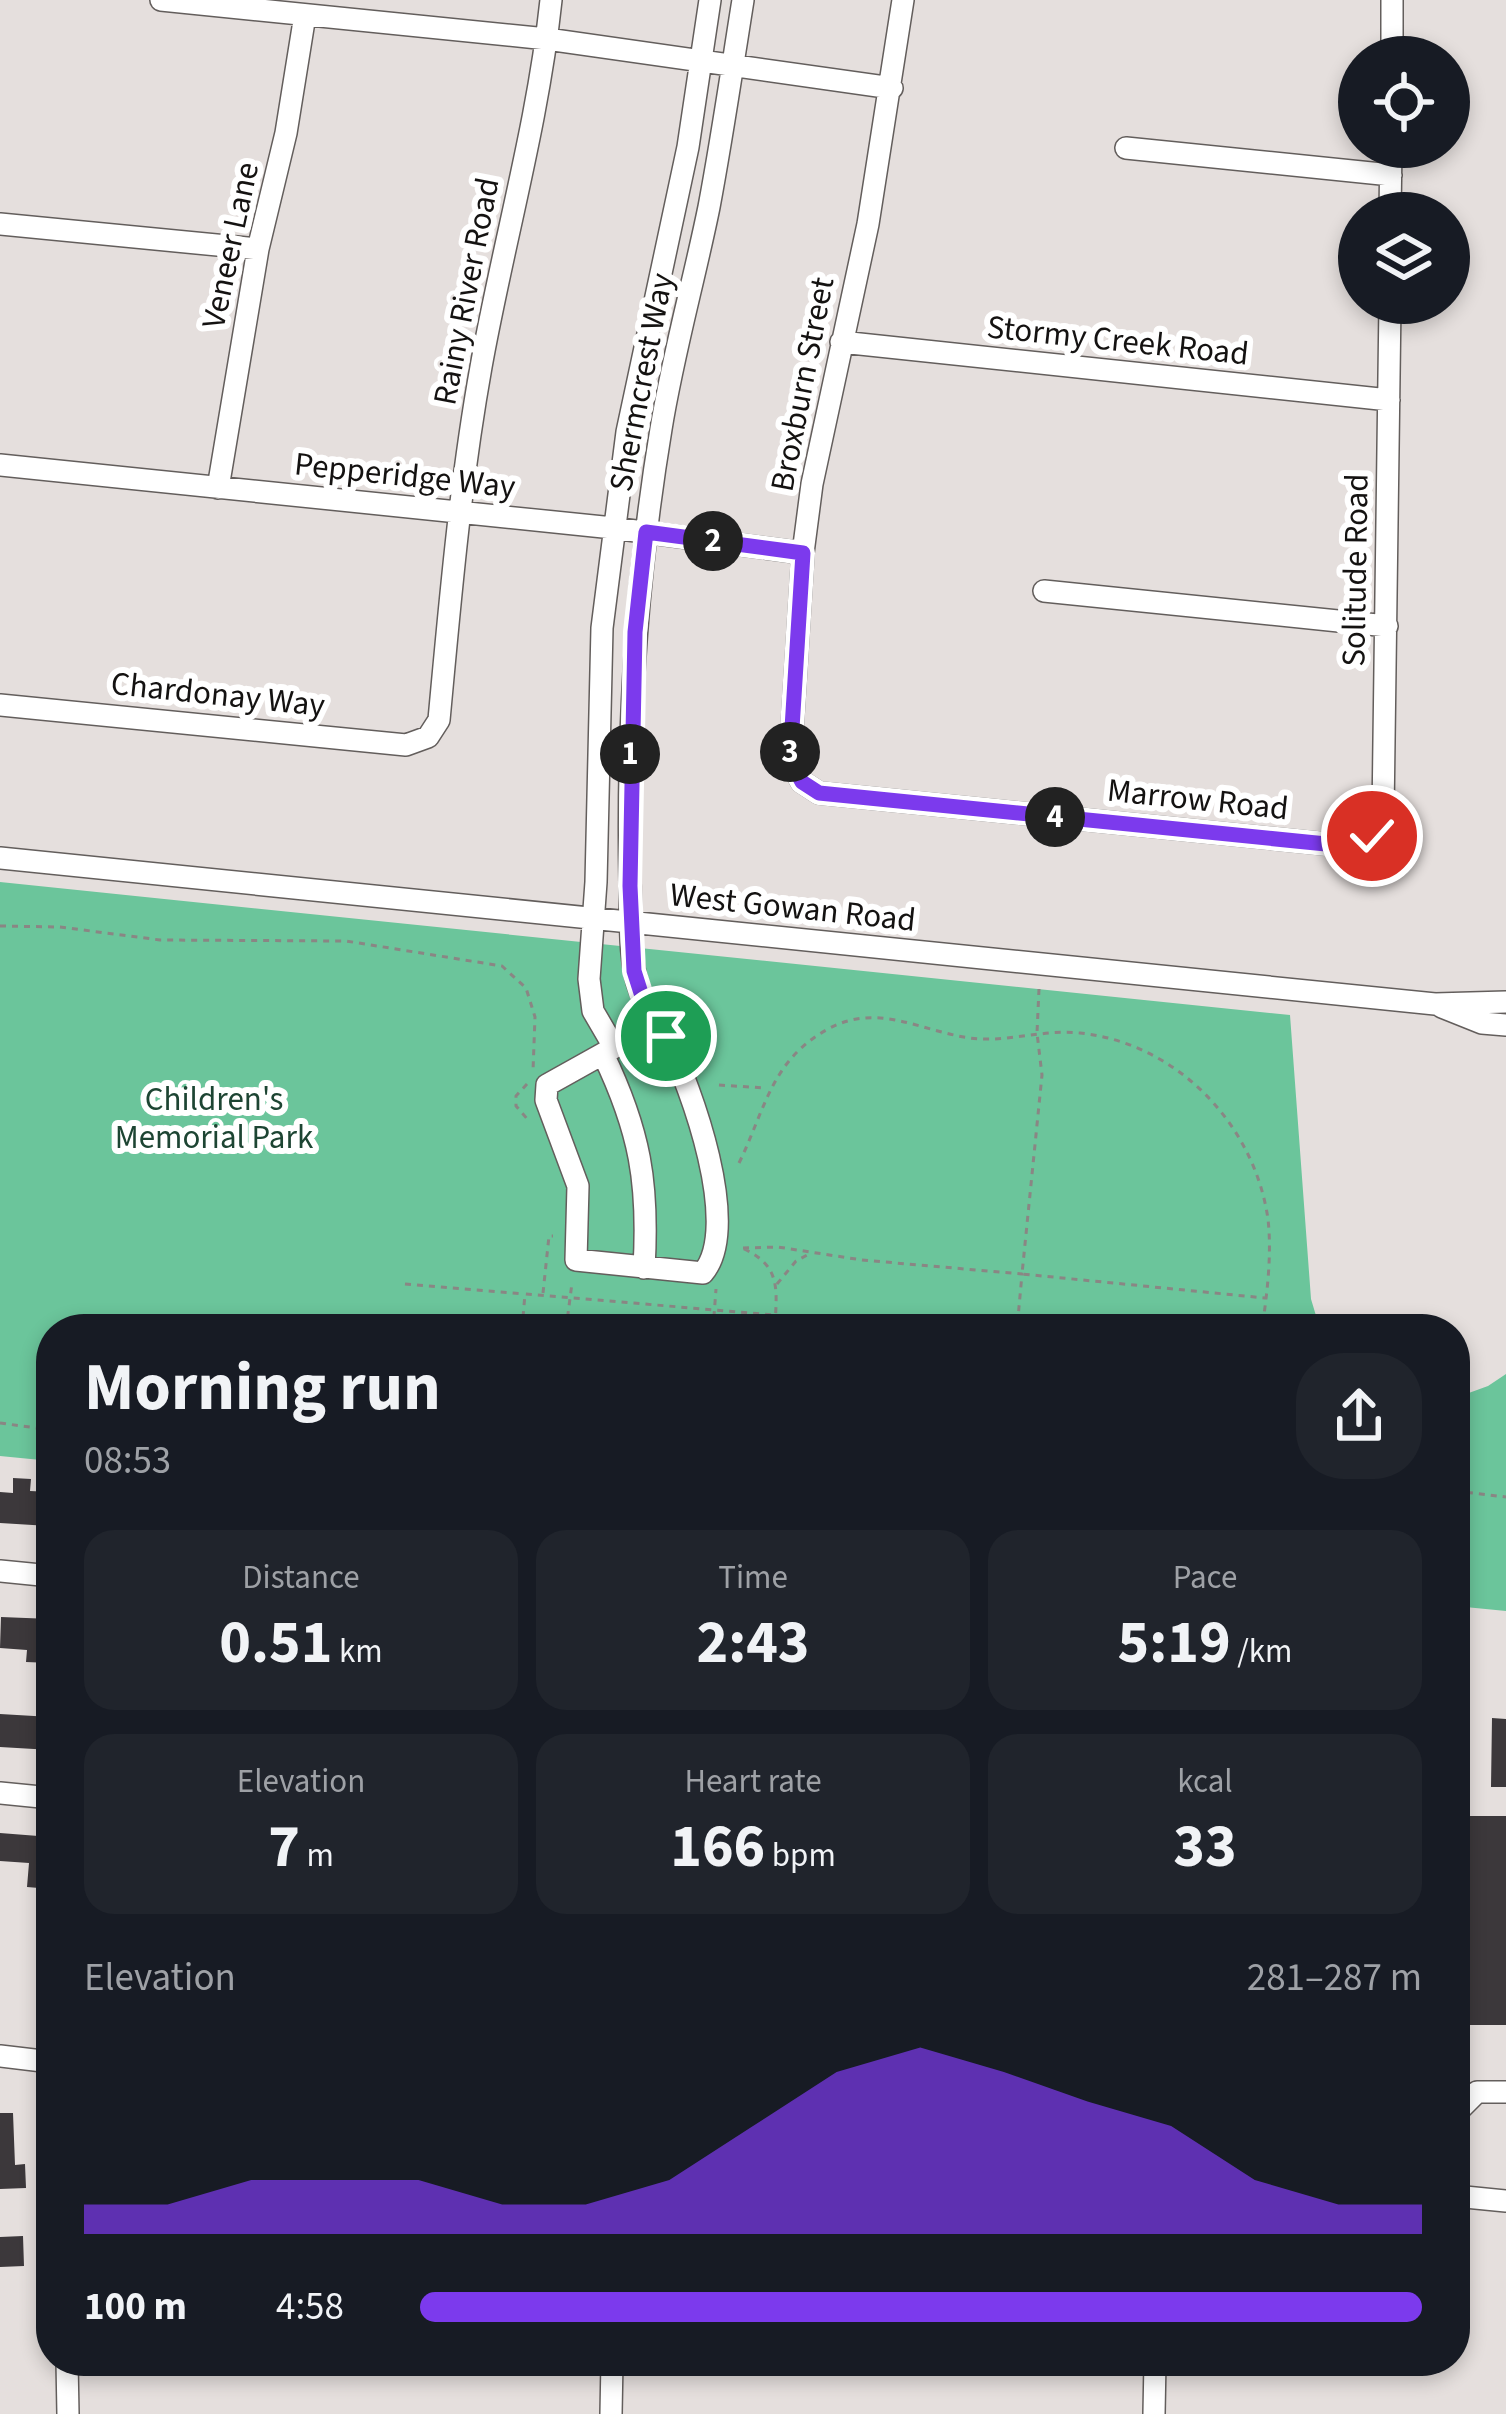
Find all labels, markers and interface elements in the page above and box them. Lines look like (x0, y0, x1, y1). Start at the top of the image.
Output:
map controls (1338, 36, 1470, 324)
button: locate (1338, 36, 1470, 168)
street label: Veneer Lane (190, 158, 271, 333)
street label: Rainy River Road (421, 173, 512, 409)
button: layers (1338, 192, 1470, 324)
street label: Shermcrest Way (597, 268, 686, 496)
street label: Broxburn Street (759, 273, 846, 496)
street label: Stormy Creek Road (985, 303, 1251, 378)
street label: Pepperidge Way (292, 441, 518, 511)
street label: Solitude Road (1330, 473, 1381, 667)
pin: 2 (683, 511, 743, 571)
text: 2 (704, 517, 722, 564)
street label: Chardonay Way (109, 660, 328, 729)
pin: 3 (760, 722, 820, 782)
pin: 1 (600, 724, 660, 784)
text: 3 (781, 728, 799, 775)
text: 1 (621, 730, 639, 777)
street label: Marrow Road (1105, 767, 1291, 832)
pin (1321, 785, 1423, 887)
pin: 4 (1025, 787, 1085, 847)
text: 4 (1046, 793, 1064, 840)
icon: check (1339, 803, 1405, 869)
street label: West Gowan Road (668, 871, 918, 944)
pin (615, 985, 717, 1087)
icon: arrive (633, 1003, 699, 1069)
park label: Children's Memorial Park (115, 1076, 314, 1161)
text: Morning run (84, 1341, 441, 1435)
button: share (1296, 1353, 1422, 1479)
text: 08:53 (84, 1433, 171, 1489)
text: Distance (242, 1554, 360, 1601)
text: Time (718, 1554, 788, 1601)
text: Pace (1173, 1554, 1237, 1601)
text: 0.51 (219, 1601, 332, 1686)
text: 2:43 (696, 1601, 810, 1686)
text: 5:19 (1118, 1601, 1231, 1686)
text: km (332, 1628, 383, 1675)
text: /km (1231, 1628, 1292, 1675)
text: Elevation (237, 1758, 365, 1805)
text: Heart rate (684, 1758, 822, 1805)
text: kcal (1177, 1758, 1233, 1805)
text: 7 (268, 1805, 300, 1890)
text: 166 (670, 1805, 765, 1890)
text: 33 (1173, 1805, 1237, 1890)
text: m (300, 1832, 334, 1879)
text: bpm (765, 1832, 836, 1879)
text: Elevation (84, 1950, 236, 2006)
text: 281–287 m (1247, 1950, 1422, 2006)
text: 100 m (84, 2279, 187, 2335)
text: 4:58 (276, 2279, 344, 2335)

